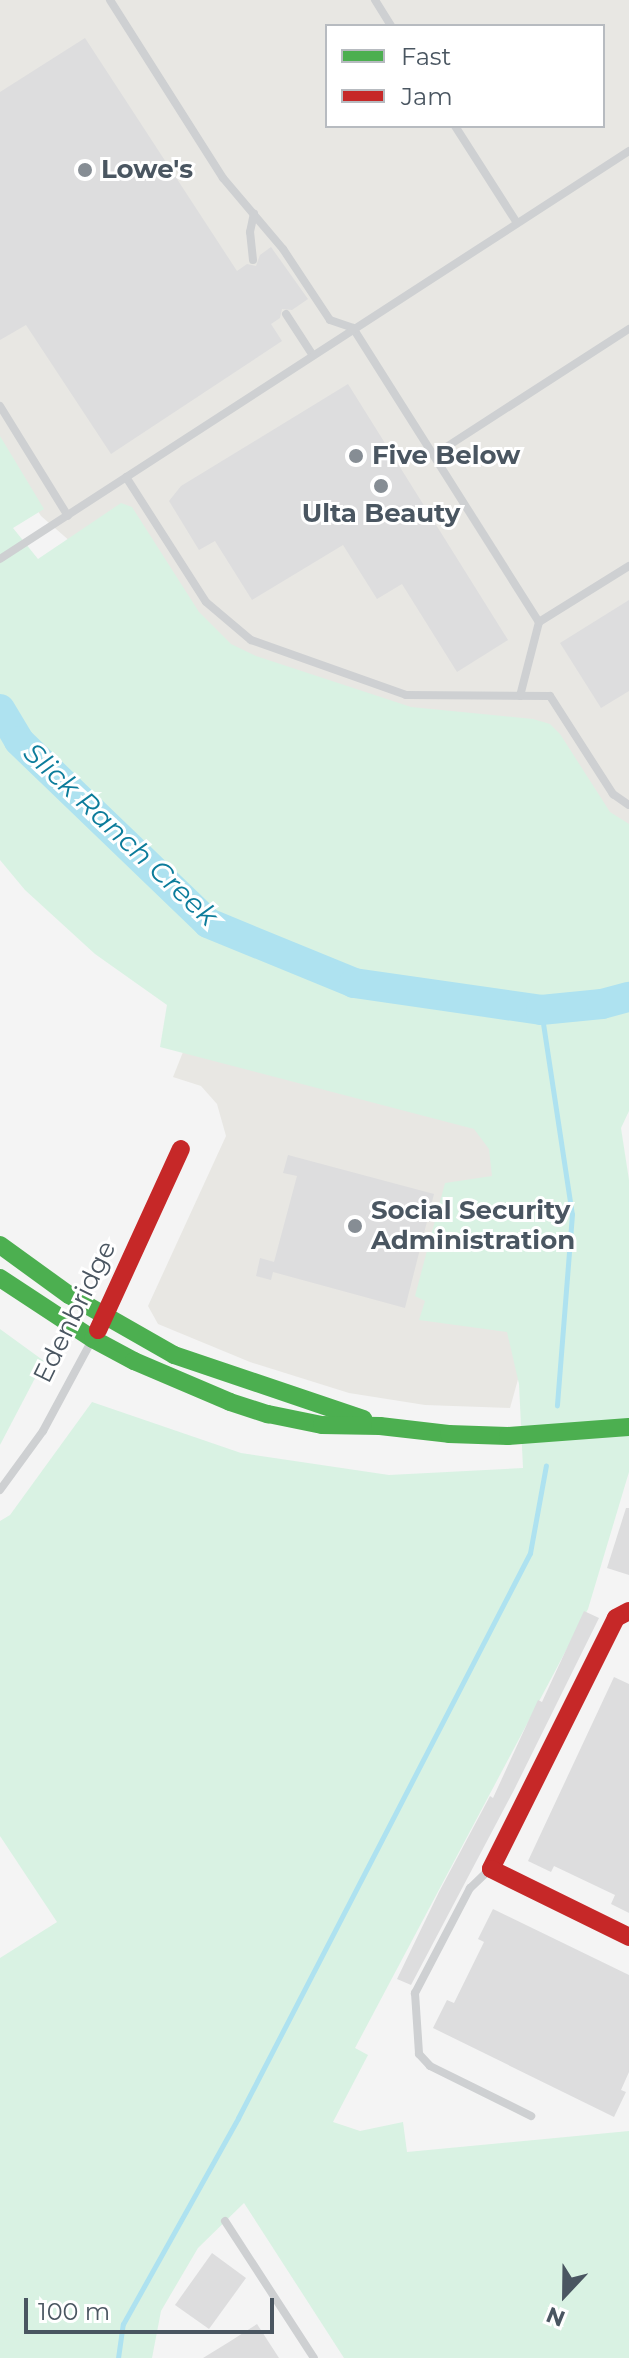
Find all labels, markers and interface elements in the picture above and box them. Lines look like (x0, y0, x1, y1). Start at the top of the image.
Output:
legend (325, 24, 605, 128)
text: Fast (401, 42, 451, 71)
text: Jam (401, 82, 453, 111)
place label: Lowe's (101, 154, 193, 186)
marker: Lowe's (76, 161, 94, 179)
place label: Five Below (372, 440, 520, 472)
marker: Five Below (347, 447, 365, 465)
marker: Ulta Beauty (372, 477, 390, 495)
place label: Ulta Beauty (302, 498, 460, 530)
water label: Slick Ranch Creek (17, 735, 225, 933)
place label: Social Security Administration (371, 1195, 575, 1256)
marker: Social Security Administration (346, 1217, 364, 1235)
street label: Edenbridge (27, 1236, 123, 1388)
north arrow (525, 2254, 605, 2334)
scale bar (28, 2282, 278, 2332)
text: 100 m (38, 2297, 110, 2326)
text: N (543, 2301, 569, 2333)

